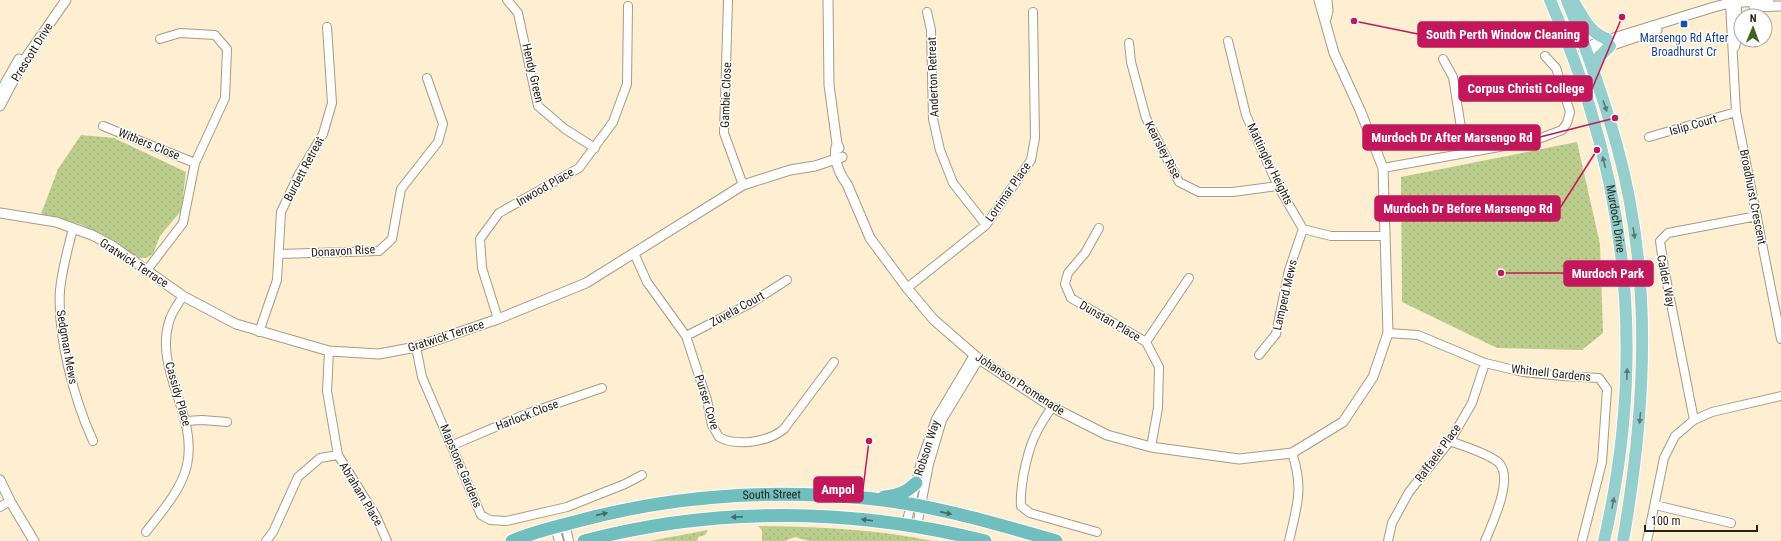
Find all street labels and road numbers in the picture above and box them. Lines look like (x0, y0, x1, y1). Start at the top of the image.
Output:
street label: Prescott Drive (8, 20, 56, 84)
street label: Anderton Retreat (925, 36, 941, 117)
street label: Hendy Green (519, 42, 547, 104)
street label: Gambie Close (718, 62, 734, 128)
street label: Islip Court (1668, 111, 1719, 138)
street label: Kearsley Rise (1142, 119, 1184, 182)
street label: Mattingley Heights (1244, 121, 1296, 207)
street label: Withers Close (116, 125, 182, 163)
street label: Burdett Retreat (281, 134, 327, 204)
street label: Broadhurst Crescent (1737, 148, 1769, 246)
street label: Lorrimar Place (982, 159, 1034, 224)
street label: Inwood Place (514, 165, 576, 209)
street label: Murdoch Drive (1603, 184, 1628, 254)
street label: Gratwick Terrace (97, 236, 171, 291)
street label: Donavon Rise (311, 242, 376, 260)
street label: Calder Way (1654, 254, 1678, 308)
street label: Lamperd Mews (1270, 258, 1300, 332)
street label: Zuvela Court (707, 288, 767, 330)
street label: Dunstan Place (1077, 298, 1143, 344)
street label: Sedgman Mews (54, 309, 80, 385)
street label: Gratwick Terrace (406, 317, 486, 355)
street label: Johanson Promenade (973, 350, 1067, 418)
street label: Cassidy Place (162, 360, 194, 428)
street label: Whitnell Gardens (1510, 362, 1592, 384)
street label: Purser Cove (692, 373, 722, 432)
street label: Harlock Close (494, 397, 561, 433)
street label: Robson Way (911, 418, 943, 478)
street label: Raffaele Place (1412, 421, 1464, 485)
street label: Mapstone Gardens (437, 422, 485, 510)
street label: Abraham Place (337, 460, 386, 529)
street label: South Street (742, 487, 801, 502)

